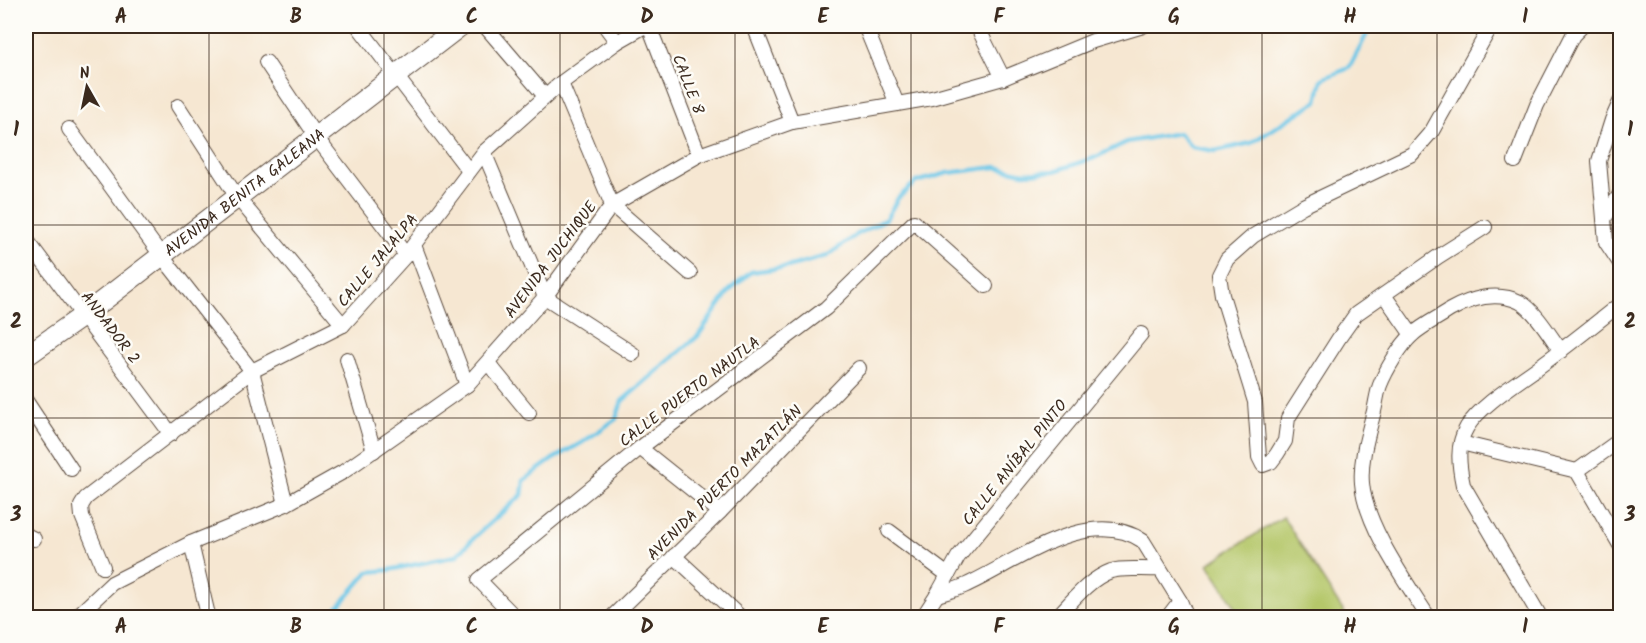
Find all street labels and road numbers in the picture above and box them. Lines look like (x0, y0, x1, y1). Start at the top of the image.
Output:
street label: CALLE 8 (665, 51, 711, 118)
street label: AVENIDA BENITA GALEANA (159, 123, 331, 263)
street label: AVENIDA JUCHIQUE (499, 195, 604, 324)
street label: CALLE JALALPA (331, 209, 425, 313)
street label: ANDADOR 2 (74, 286, 146, 370)
street label: CALLE PUERTO NAUTLA (614, 330, 766, 454)
street label: CALLE ANÍBAL PINTO (956, 394, 1074, 531)
street label: AVENIDA PUERTO MAZATLÁN (641, 399, 809, 567)

